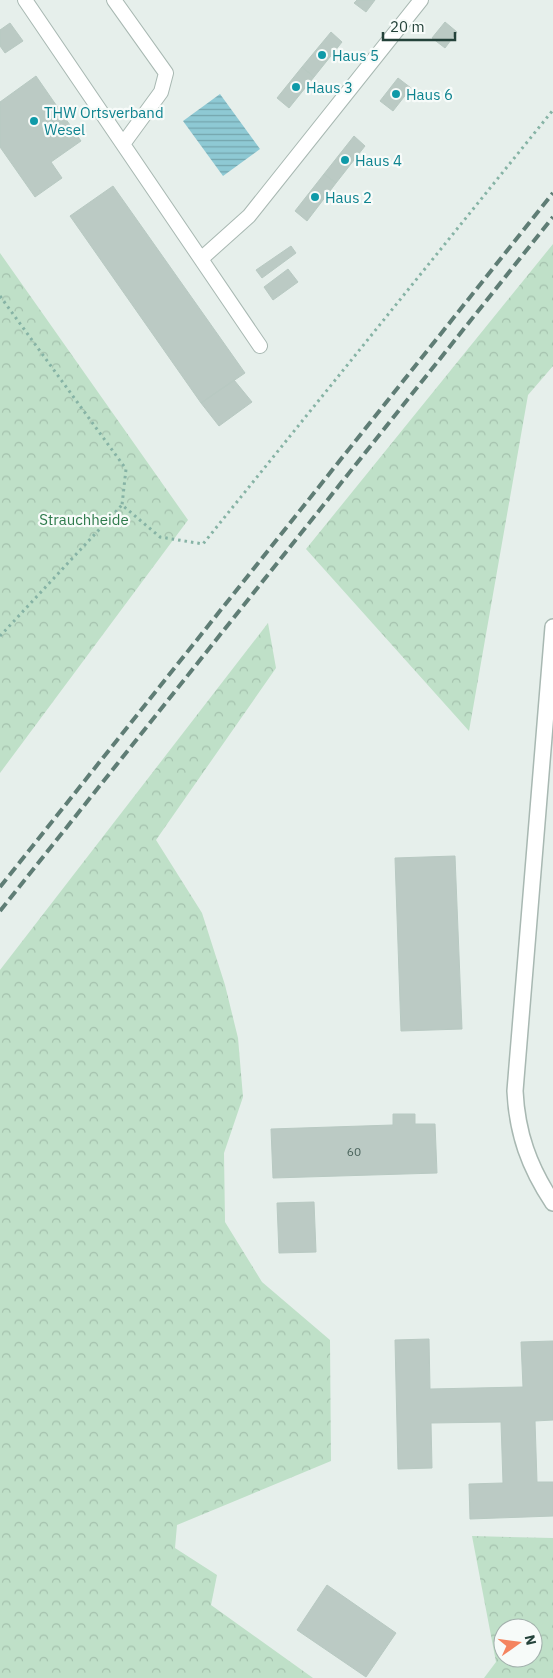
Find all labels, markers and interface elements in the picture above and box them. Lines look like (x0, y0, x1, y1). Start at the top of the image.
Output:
scale bar (383, 10, 456, 42)
text: 20 m (390, 17, 425, 36)
place label: Haus 5 (332, 46, 379, 65)
marker: Haus 5 (316, 49, 328, 61)
place label: Haus 3 (306, 78, 353, 97)
marker: Haus 3 (290, 81, 302, 93)
place label: Haus 6 (406, 85, 453, 104)
marker: Haus 6 (390, 88, 402, 100)
place label: THW Ortsverband Wesel (44, 103, 164, 139)
marker: THW Ortsverband Wesel (28, 115, 40, 127)
place label: Haus 4 (355, 151, 402, 170)
marker: Haus 4 (339, 154, 351, 166)
place label: Haus 2 (325, 188, 372, 207)
marker: Haus 2 (309, 191, 321, 203)
park label: Strauchheide (39, 510, 129, 529)
house number: 60 (347, 1144, 361, 1159)
north arrow (493, 1618, 543, 1668)
text: N (521, 1633, 541, 1647)

